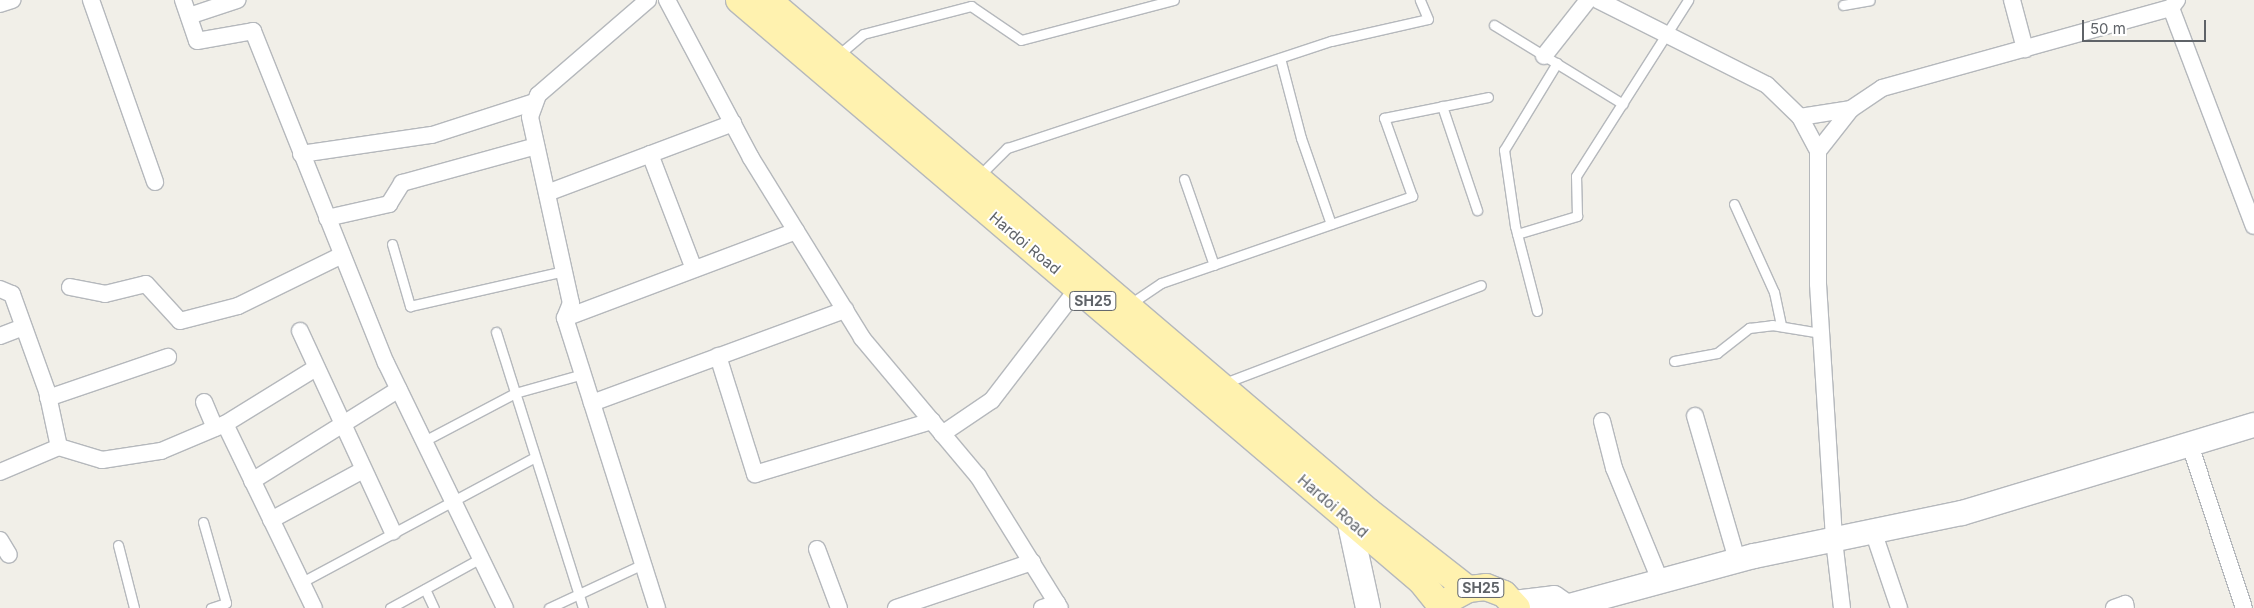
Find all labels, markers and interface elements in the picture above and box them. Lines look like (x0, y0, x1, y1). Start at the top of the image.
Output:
scale bar (2084, 10, 2208, 42)
text: 50 m (2090, 19, 2126, 38)
street label: Hardoi Road (986, 208, 1064, 278)
road number: SH25 (1069, 290, 1117, 312)
street label: Hardoi Road (1294, 471, 1372, 541)
road number: SH25 (1457, 576, 1505, 600)

